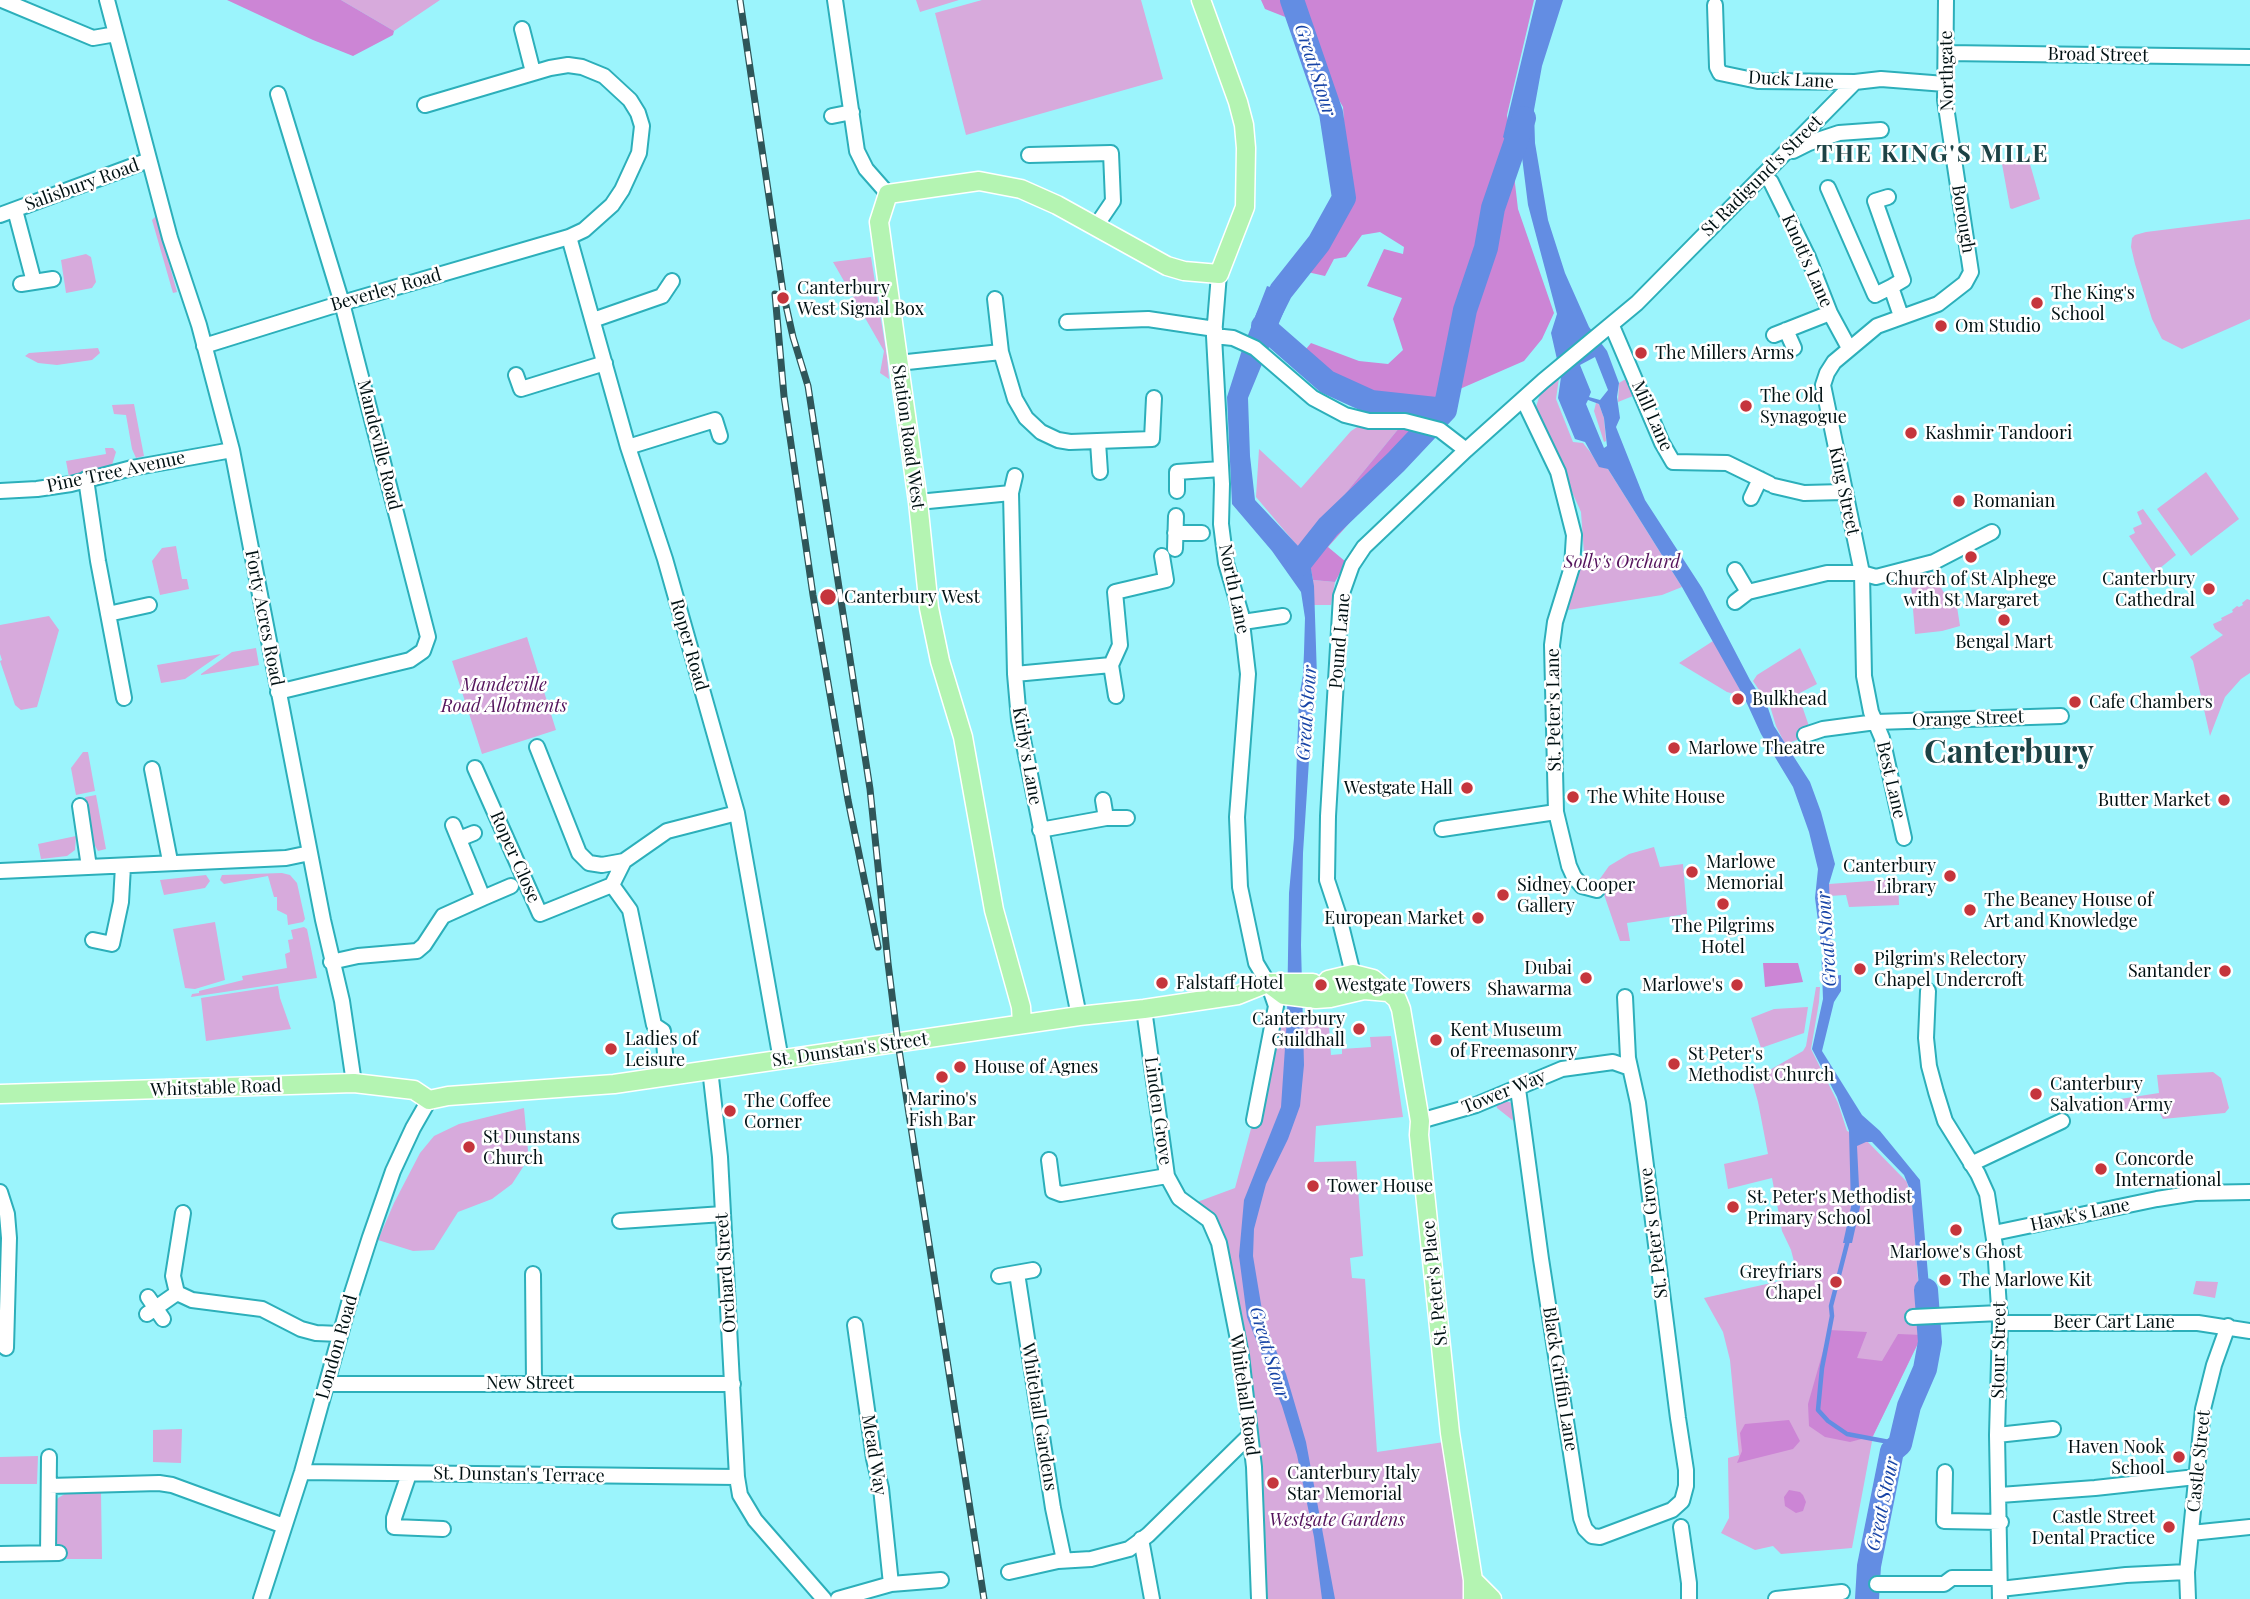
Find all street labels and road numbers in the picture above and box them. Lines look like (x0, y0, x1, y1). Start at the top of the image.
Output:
street label: Northgate (1935, 30, 1959, 112)
street label: Broad Street (2047, 43, 2149, 67)
street label: Duck Lane (1747, 67, 1835, 93)
street label: St Radigund's Street (1697, 111, 1827, 241)
street label: Salisbury Road (22, 154, 142, 216)
street label: Borough (1947, 183, 1979, 255)
street label: Knott's Lane (1777, 211, 1837, 311)
street label: Beverley Road (328, 264, 444, 316)
street label: Station Road West (887, 363, 929, 511)
street label: Mill Lane (1627, 377, 1677, 455)
street label: Mandeville Road (352, 378, 406, 512)
street label: King Street (1824, 445, 1864, 537)
street label: Pine Tree Avenue (45, 447, 187, 497)
street label: North Lane (1214, 542, 1254, 636)
street label: Forty Acres Road (240, 548, 288, 688)
street label: Pound Lane (1325, 592, 1355, 690)
street label: Roper Road (666, 597, 712, 693)
street label: St. Peter's Lane (1542, 648, 1566, 772)
street label: Kirby's Lane (1008, 705, 1046, 807)
street label: Orange Street (1912, 706, 2024, 732)
street label: Best Lane (1872, 739, 1910, 821)
street label: Roper Close (485, 808, 545, 906)
street label: St. Dunstan's Street (771, 1028, 929, 1072)
street label: Linden Grove (1140, 1055, 1176, 1167)
street label: Tower Way (1459, 1065, 1549, 1119)
street label: Whitstable Road (150, 1075, 282, 1101)
street label: St. Peter's Grove (1635, 1166, 1673, 1300)
street label: Hawk's Lane (2028, 1194, 2132, 1236)
street label: Orchard Street (711, 1212, 741, 1334)
street label: St. Peter's Place (1418, 1219, 1452, 1347)
street label: London Road (312, 1292, 362, 1402)
street label: Stour Street (1987, 1301, 2011, 1399)
street label: Black Griffin Lane (1538, 1305, 1582, 1453)
street label: Beer Cart Lane (2053, 1311, 2175, 1333)
street label: Whitehall Road (1225, 1333, 1263, 1457)
street label: Whitehall Gardens (1017, 1342, 1061, 1492)
street label: New Street (486, 1372, 574, 1394)
street label: Castle Street (2183, 1409, 2215, 1513)
street label: Mead Way (857, 1413, 891, 1497)
street label: St. Dunstan's Terrace (433, 1463, 605, 1487)

